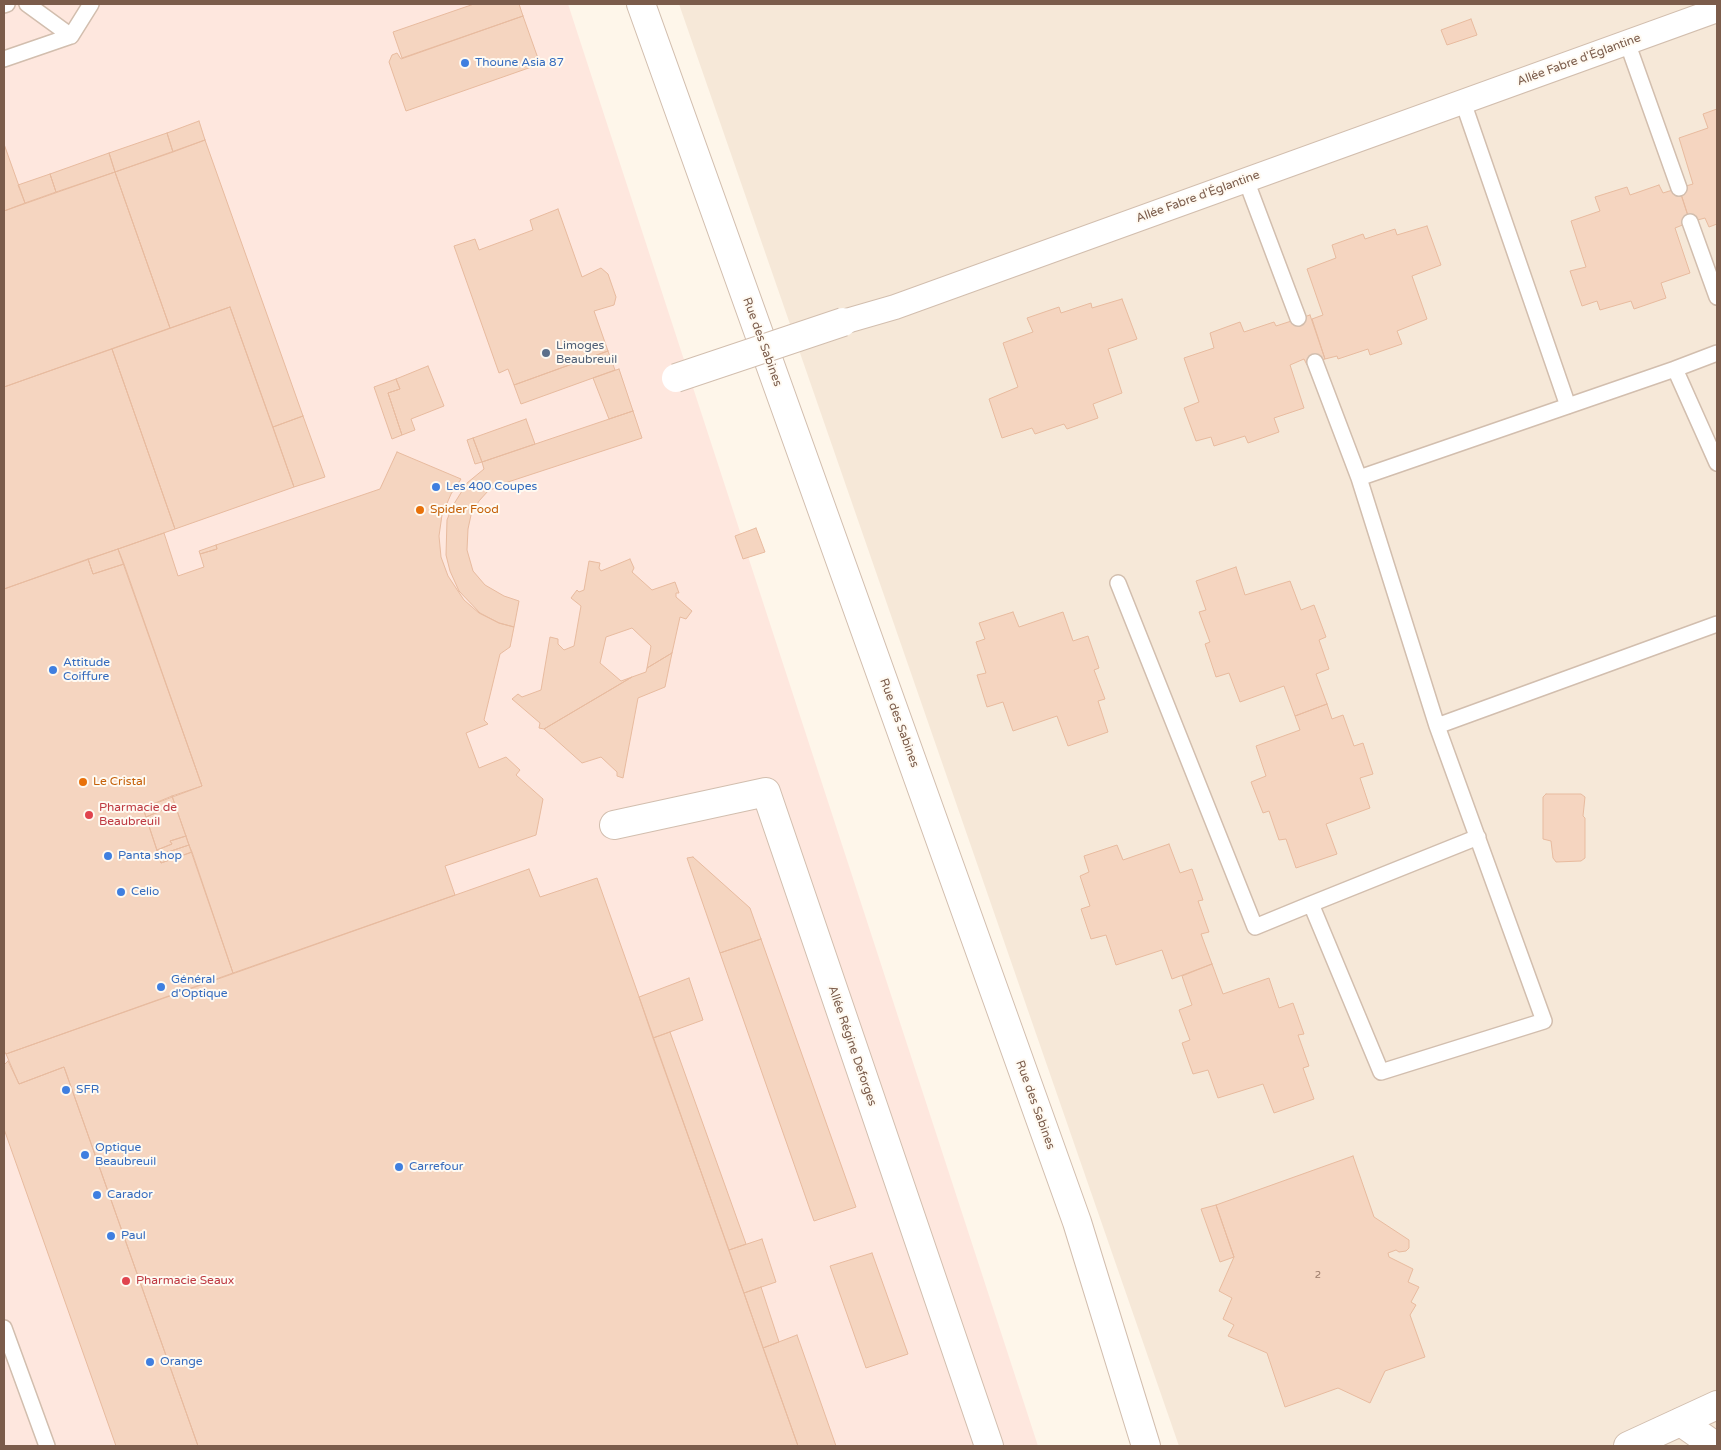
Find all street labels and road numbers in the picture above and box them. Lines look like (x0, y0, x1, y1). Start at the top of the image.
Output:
street label: Allée Fabre d'Églantine (1515, 31, 1643, 89)
street label: Allée Fabre d'Églantine (1134, 168, 1262, 226)
street label: Rue des Sabines (739, 296, 785, 388)
street label: Rue des Sabines (876, 677, 922, 769)
street label: Allée Régine Deforges (825, 984, 879, 1108)
street label: Rue des Sabines (1012, 1059, 1058, 1151)

